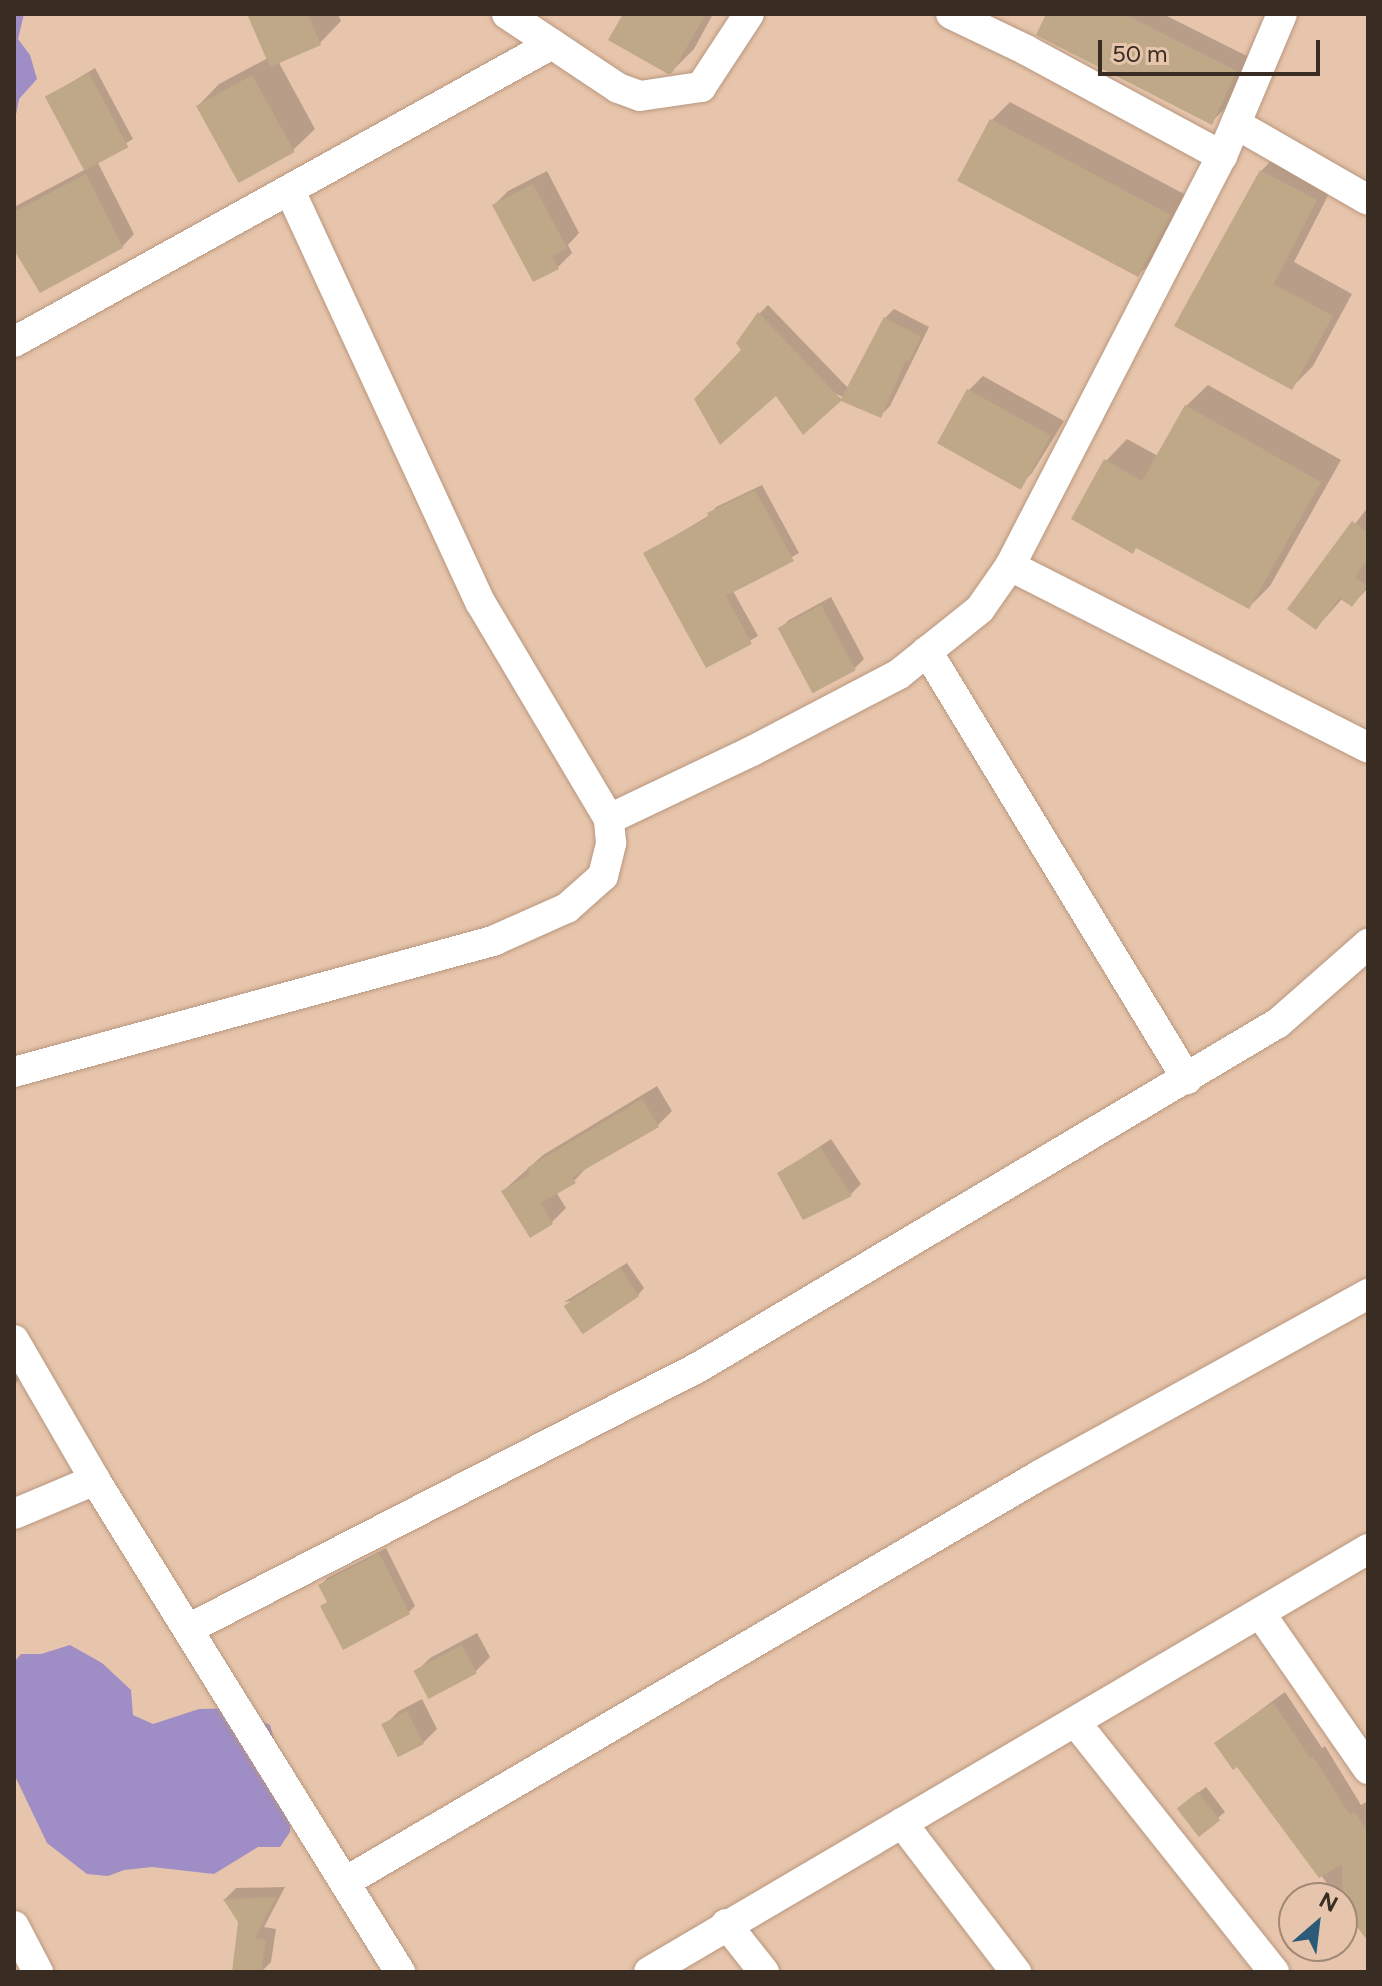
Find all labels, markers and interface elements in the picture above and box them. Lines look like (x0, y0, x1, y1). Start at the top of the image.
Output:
scale bar (1102, 24, 1324, 74)
text: 50 m (1112, 39, 1168, 68)
north arrow (1278, 1882, 1358, 1962)
text: N (1315, 1886, 1342, 1918)

